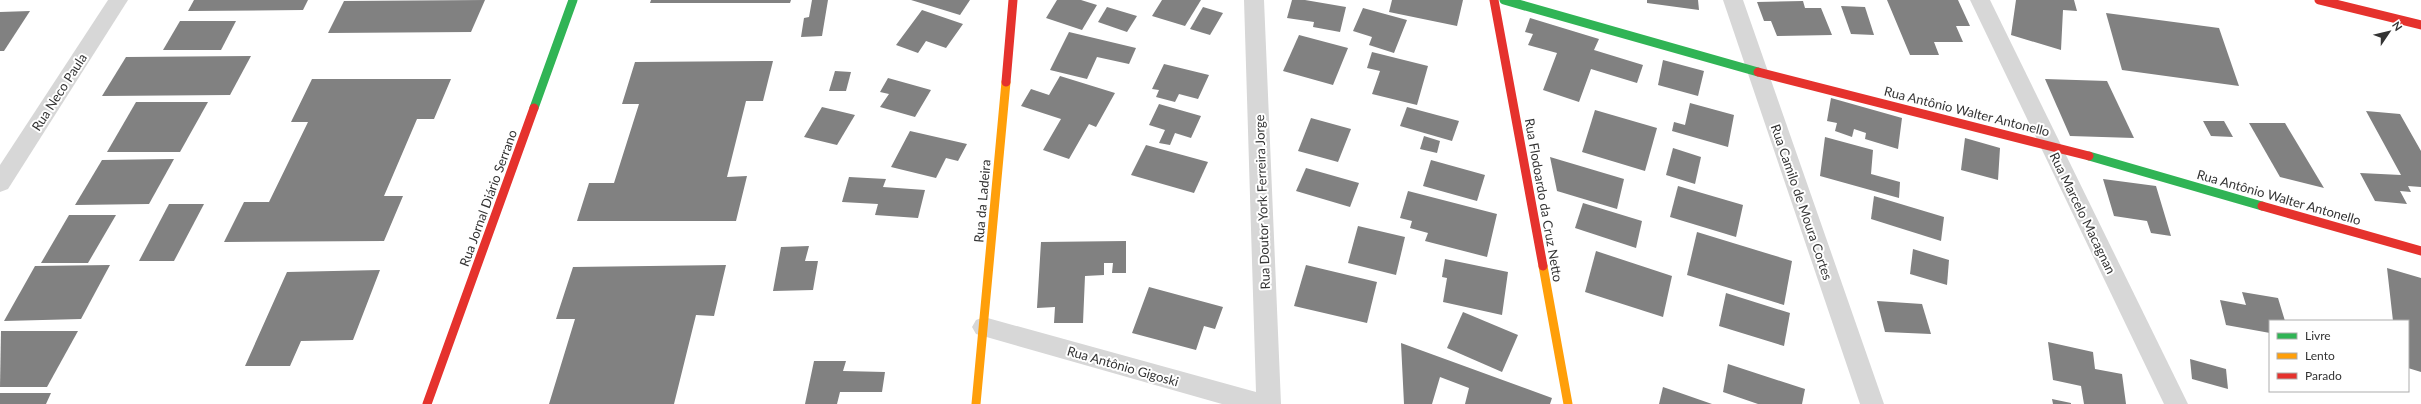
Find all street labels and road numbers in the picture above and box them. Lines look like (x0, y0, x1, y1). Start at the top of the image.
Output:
street label: Rua Neco Paula (28, 50, 90, 134)
street label: Rua Antônio Walter Antonello (1883, 83, 2051, 139)
street label: Rua Doutor York Ferreira Jorge (1251, 114, 1273, 290)
street label: Rua Flodoardo da Cruz Netto (1522, 117, 1566, 283)
street label: Rua Camilo de Moura Cortes (1768, 122, 1836, 282)
street label: Rua Jornal Diário Serrano (456, 127, 520, 269)
street label: Rua Marcelo Macagnan (2047, 150, 2119, 276)
street label: Rua da Ladeira (970, 159, 994, 243)
street label: Rua Antônio Walter Antonello (2195, 166, 2363, 228)
street label: Rua Antônio Gigoski (1065, 342, 1181, 390)

